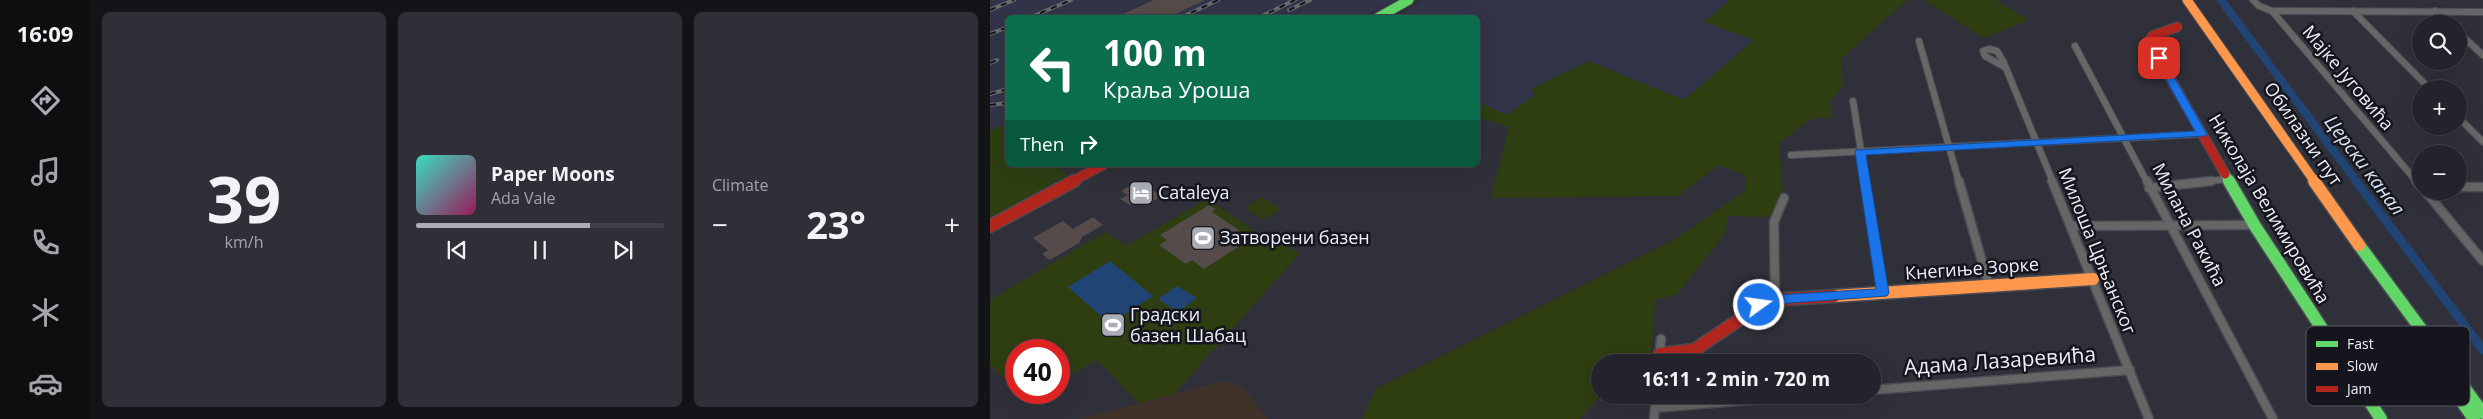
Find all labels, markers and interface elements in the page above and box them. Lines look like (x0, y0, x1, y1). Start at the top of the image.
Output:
map controls (2412, 15, 2467, 200)
button: search (2412, 15, 2467, 70)
text: 16:09 (17, 18, 73, 48)
street label: Мајке Југовића (2298, 20, 2400, 135)
text: 100 m (1103, 29, 1207, 76)
icon: left (1020, 35, 1085, 100)
pin (2138, 37, 2180, 79)
icon: arrive (2145, 44, 2173, 72)
text: Краља Уроша (1103, 74, 1251, 104)
street label: Обилазни пут (2259, 77, 2349, 190)
button: + (2412, 80, 2467, 135)
icon: directions (28, 83, 63, 118)
street label: Николаја Велимировића (2204, 109, 2336, 308)
water label: Церски канал (2319, 110, 2411, 220)
icon: right (1074, 130, 1102, 158)
text: Then (1020, 131, 1064, 157)
button: − (2412, 145, 2467, 200)
icon: music (28, 154, 63, 189)
text: 39 (207, 154, 281, 242)
street label: Милана Ракића (2147, 159, 2233, 290)
text: Paper Moons (491, 161, 615, 187)
street label: Милоша Црњанског (2054, 164, 2142, 338)
text: Climate (712, 174, 769, 196)
hotel icon: Cataleya (1128, 180, 1154, 206)
place label: Cataleya (1158, 180, 1229, 204)
text: Ada Vale (491, 187, 555, 209)
text: 23° (806, 198, 866, 250)
text: − (712, 205, 728, 243)
text: + (944, 205, 960, 243)
icon: phone (28, 225, 63, 260)
sports icon: Затворени базен (1190, 225, 1216, 251)
place label: Затворени базен (1220, 225, 1370, 249)
text: km/h (225, 231, 263, 253)
icon: previous (443, 236, 471, 264)
icon: pause (526, 236, 554, 264)
icon: next (609, 236, 637, 264)
street label: Кнегиње Зорке (1904, 251, 2040, 285)
position arrow (1732, 278, 1784, 330)
icon: climate (28, 295, 63, 330)
place label: Градски базен Шабац (1130, 302, 1246, 347)
sports icon: Градски базен Шабац (1100, 312, 1126, 338)
legend (2306, 326, 2470, 406)
text: Fast (2347, 334, 2374, 353)
speed limit sign: 40 (1005, 339, 1070, 404)
street label: Адама Лазаревића (1903, 339, 2097, 381)
text: Slow (2347, 356, 2378, 375)
icon: car (28, 366, 63, 401)
text: 16:11 · 2 min · 720 m (1642, 366, 1830, 392)
text: Jam (2345, 379, 2372, 398)

